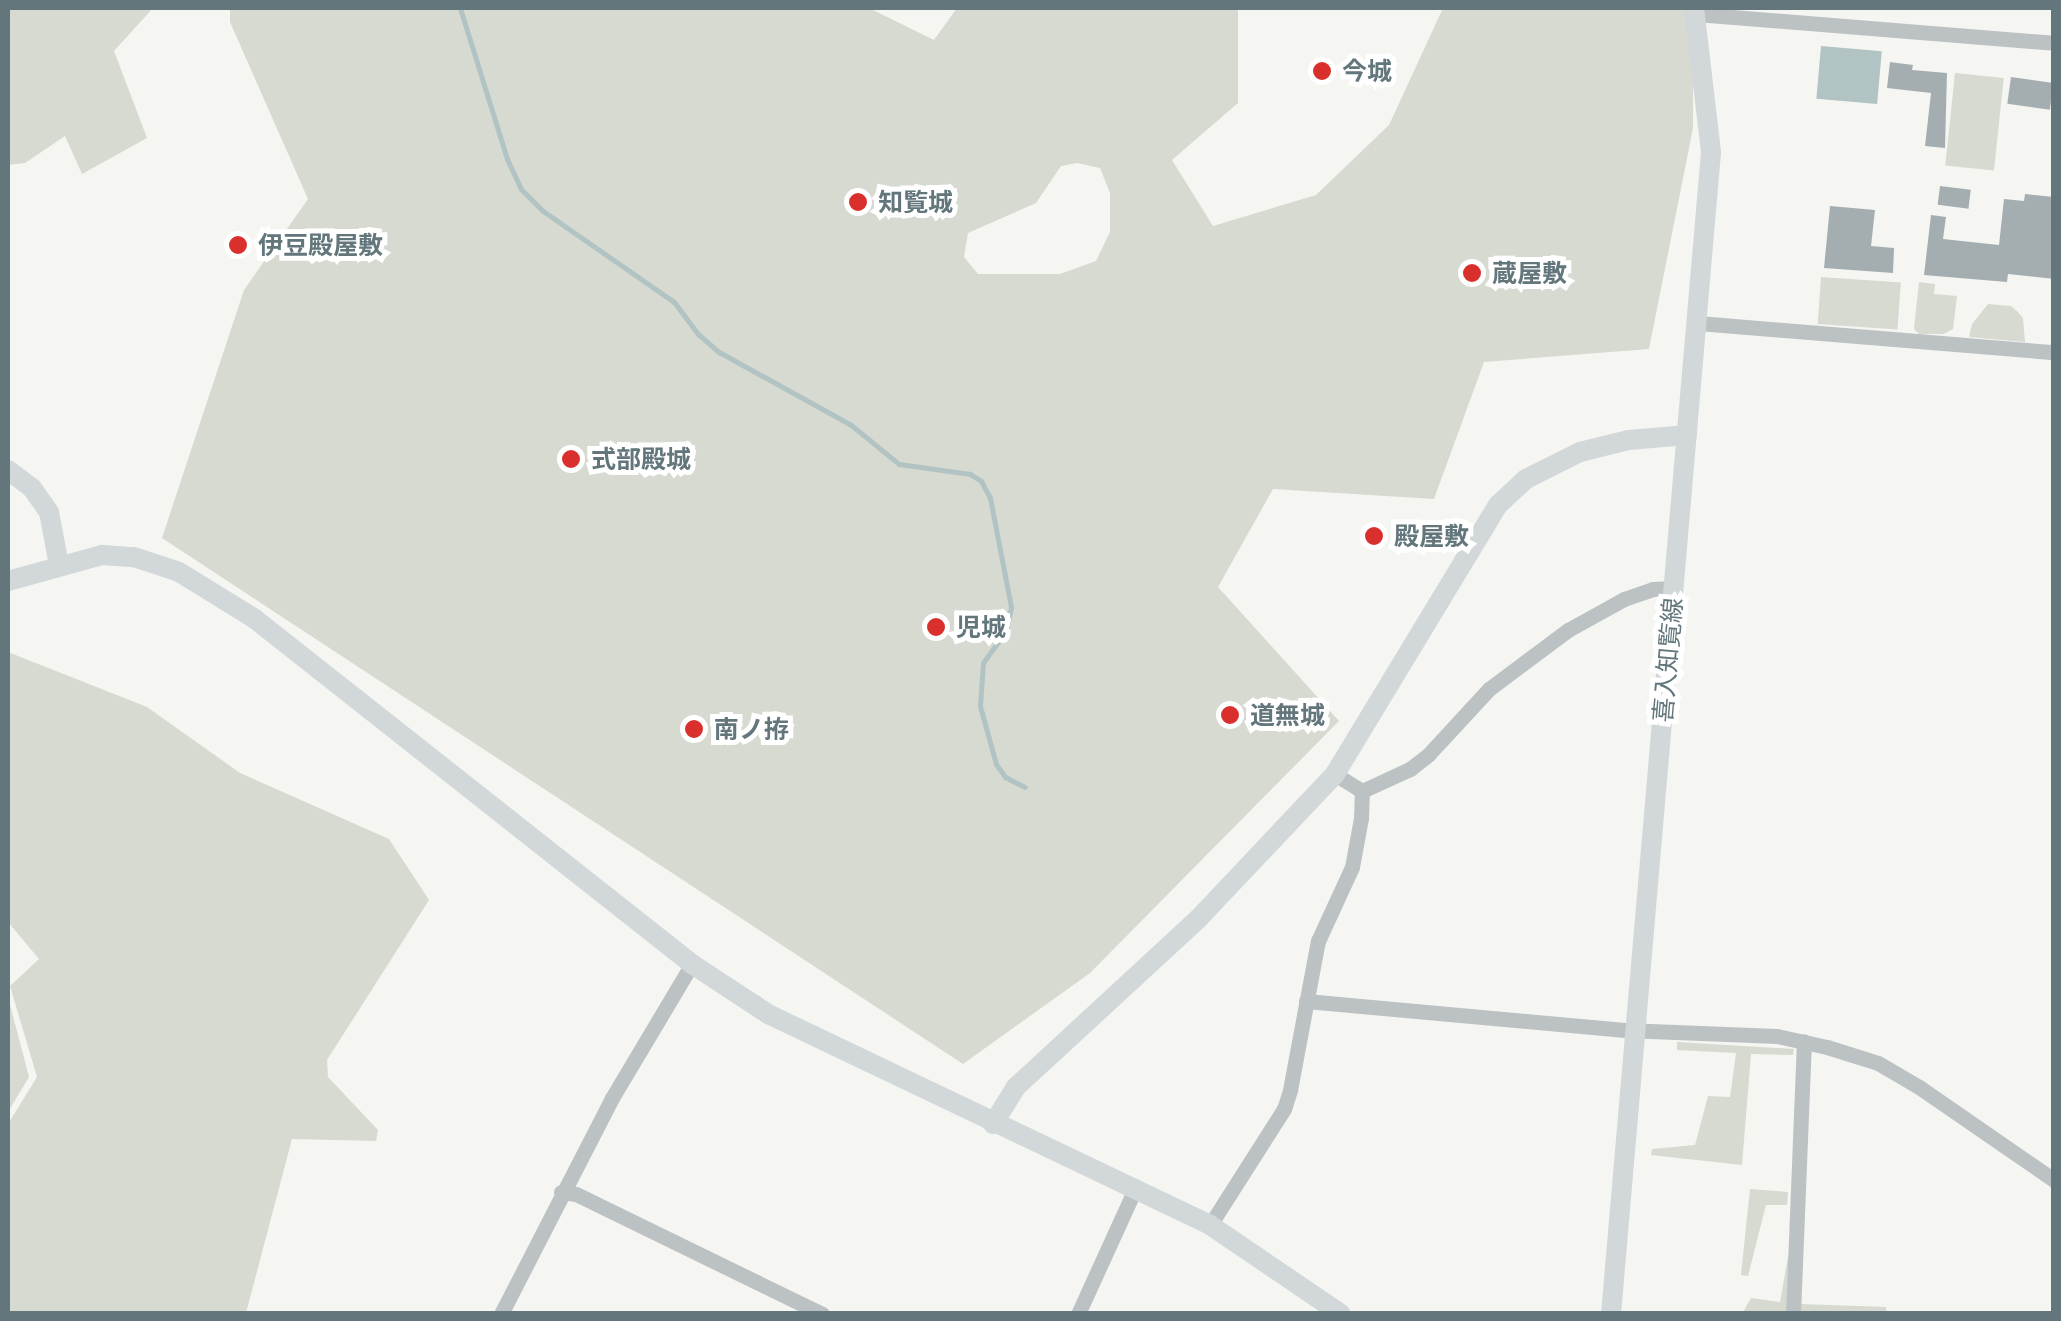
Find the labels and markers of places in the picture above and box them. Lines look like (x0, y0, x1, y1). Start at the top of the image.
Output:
place label: 今城 (1342, 56, 1392, 86)
marker: 今城 (1311, 60, 1333, 82)
place label: 知覧城 (878, 187, 953, 217)
marker: 知覧城 (847, 191, 869, 213)
place label: 伊豆殿屋敷 (258, 230, 383, 260)
marker: 伊豆殿屋敷 (227, 234, 249, 256)
place label: 蔵屋敷 (1492, 258, 1567, 288)
marker: 蔵屋敷 (1461, 262, 1483, 284)
place label: 式部殿城 (591, 444, 691, 474)
marker: 式部殿城 (560, 448, 582, 470)
place label: 殿屋敷 (1394, 521, 1469, 551)
marker: 殿屋敷 (1363, 525, 1385, 547)
place label: 児城 (956, 612, 1006, 642)
marker: 児城 (925, 616, 947, 638)
place label: 道無城 (1250, 700, 1325, 730)
marker: 道無城 (1219, 704, 1241, 726)
place label: 南ノ拵 (714, 714, 789, 744)
marker: 南ノ拵 (683, 718, 705, 740)

